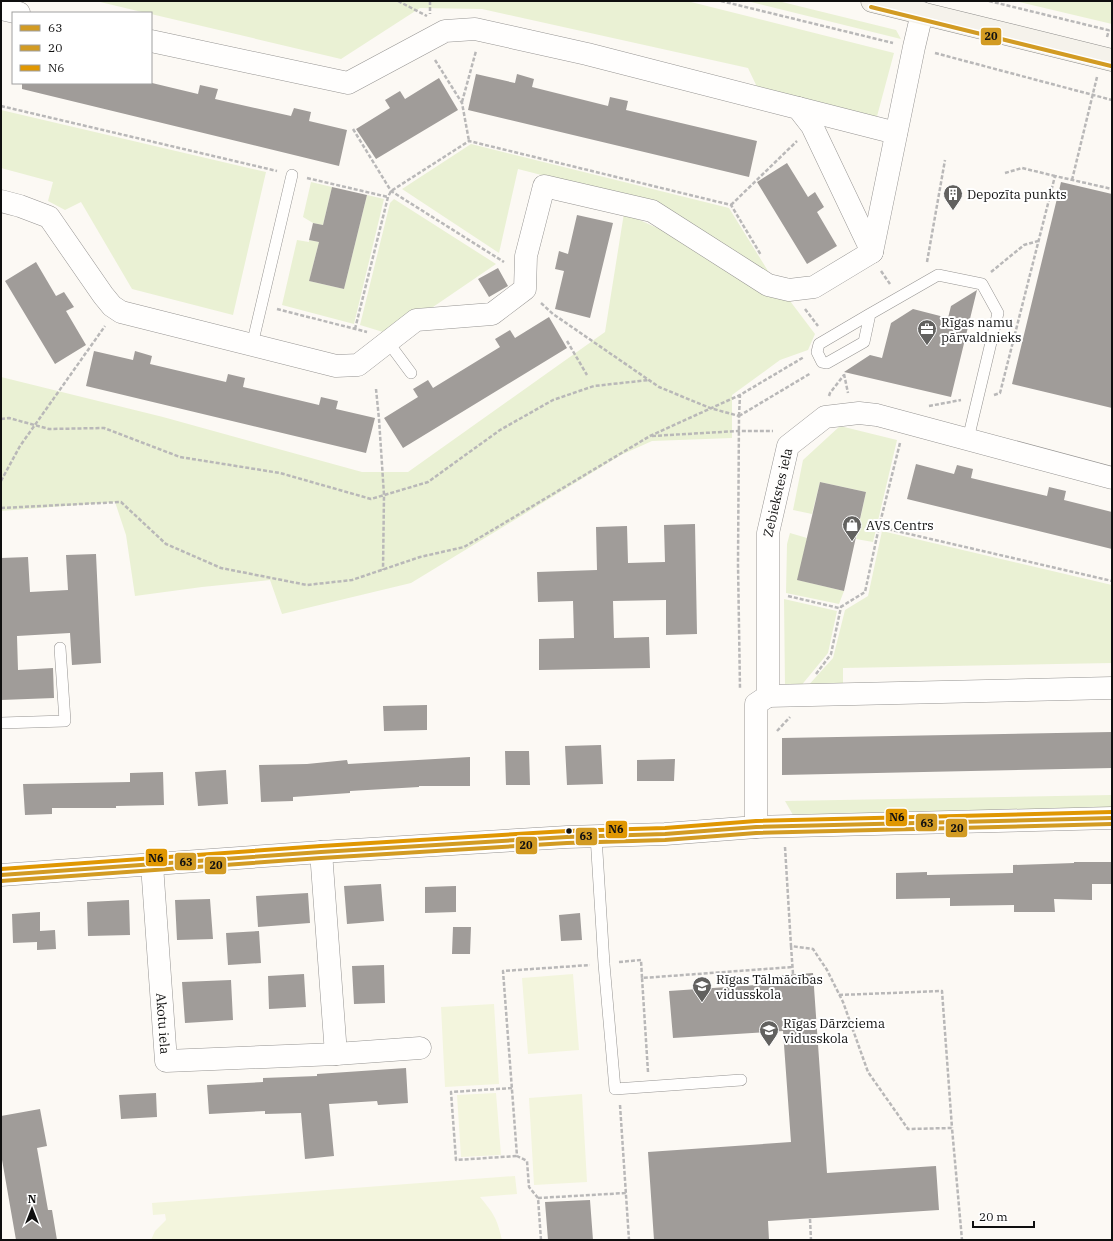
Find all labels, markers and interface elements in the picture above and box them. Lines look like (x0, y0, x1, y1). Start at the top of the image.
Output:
legend (12, 12, 152, 84)
text: 63 (48, 20, 62, 35)
line badge: 20 (980, 27, 1002, 46)
text: 20 (984, 29, 998, 43)
text: 20 (48, 40, 62, 55)
text: N6 (48, 60, 65, 75)
building icon: Depozīta punkts (942, 183, 964, 211)
place label: Depozīta punkts (967, 186, 1067, 203)
place label: Rīgas namu pārvaldnieks (941, 314, 1021, 346)
office icon: Rīgas namu pārvaldnieks (916, 318, 938, 346)
street label: Zebiekstes iela (759, 446, 796, 539)
shop icon: AVS Centrs (841, 514, 863, 542)
place label: AVS Centrs (866, 517, 934, 534)
line badge: N6 (885, 808, 908, 827)
text: N6 (889, 810, 905, 824)
line badge: 63 (915, 813, 938, 832)
text: 63 (920, 816, 934, 830)
line badge: 20 (945, 818, 968, 838)
line badge: N6 (605, 820, 628, 839)
text: 20 (950, 821, 964, 835)
text: N6 (608, 822, 624, 836)
unlabelled marker (564, 826, 574, 836)
line badge: 63 (575, 827, 598, 846)
text: 63 (579, 829, 593, 843)
line badge: 20 (515, 836, 538, 855)
text: 20 (519, 838, 533, 852)
line badge: N6 (145, 848, 168, 867)
text: N6 (148, 851, 164, 865)
line badge: 63 (174, 852, 197, 871)
text: 63 (179, 855, 193, 869)
line badge: 20 (204, 856, 227, 875)
text: 20 (209, 858, 223, 872)
place label: Rīgas Tālmācības vidusskola (716, 971, 823, 1003)
school or university icon: Rīgas Tālmācības vidusskola (691, 975, 713, 1003)
street label: Akotu iela (152, 992, 173, 1055)
place label: Rīgas Dārzciema vidusskola (783, 1015, 885, 1047)
school or university icon: Rīgas Dārzciema vidusskola (758, 1019, 780, 1047)
north arrow (12, 1189, 52, 1229)
text: N (28, 1192, 37, 1206)
scale bar (973, 1203, 1034, 1229)
text: 20 m (979, 1209, 1008, 1224)

